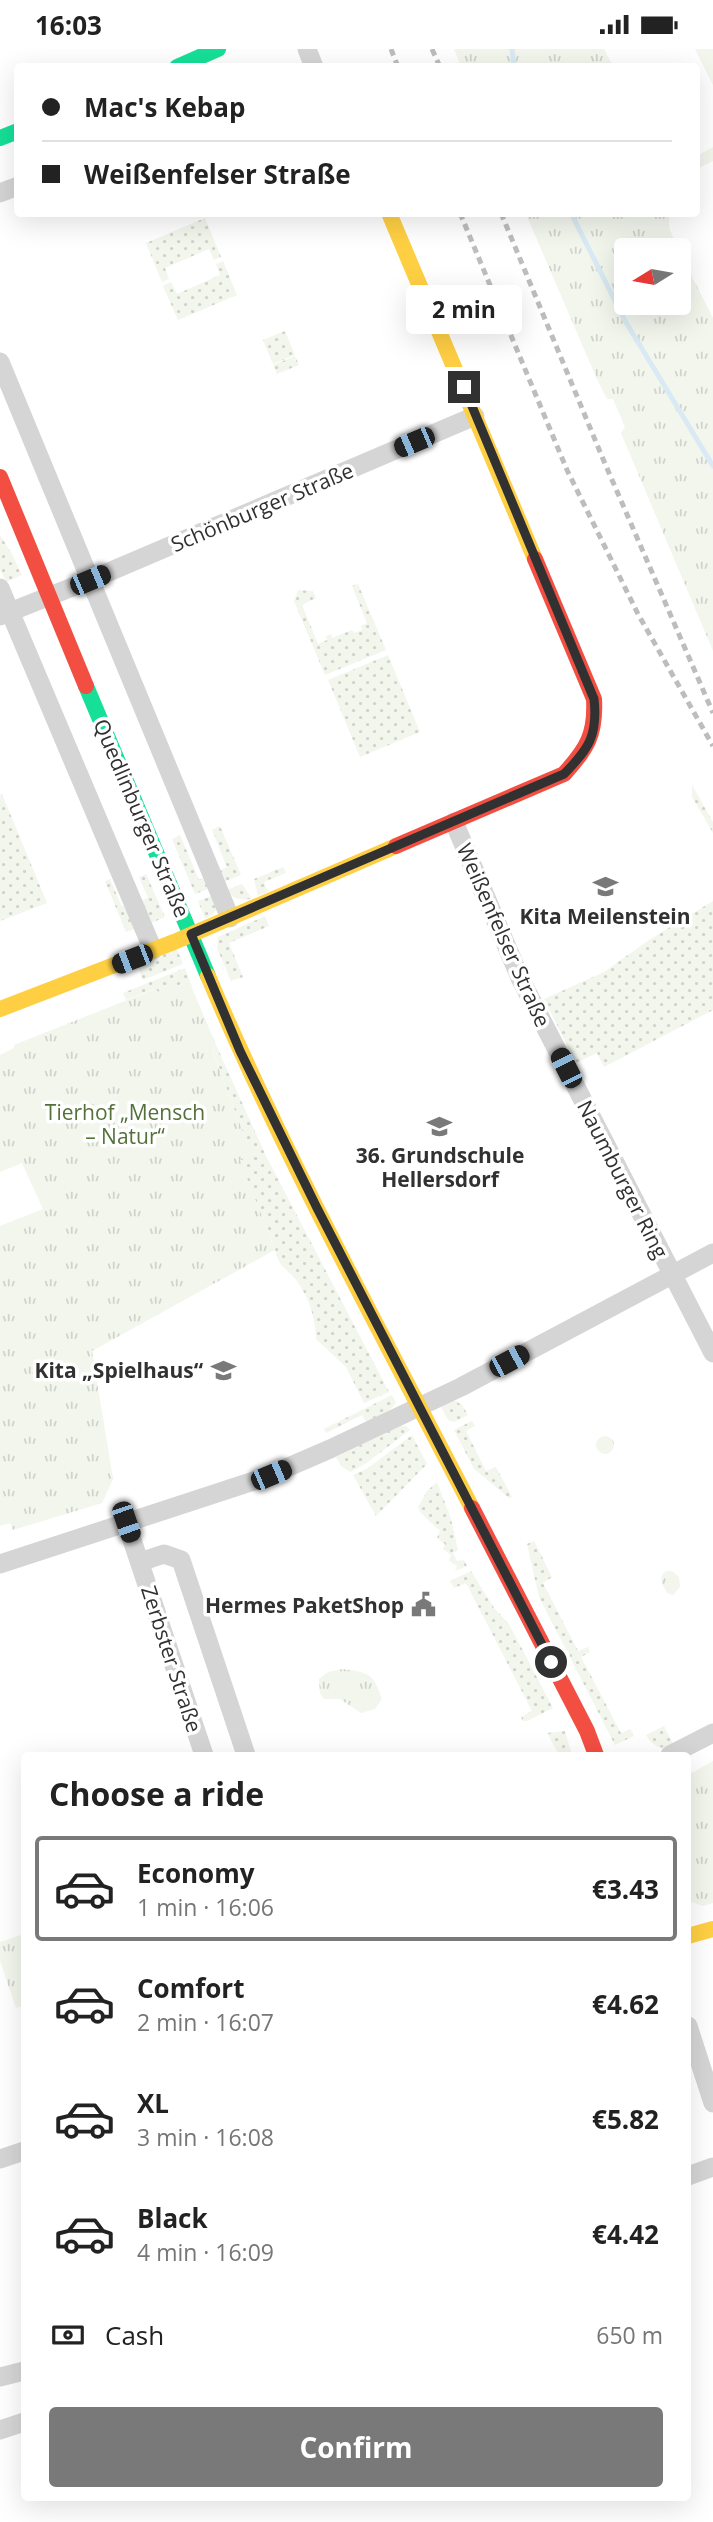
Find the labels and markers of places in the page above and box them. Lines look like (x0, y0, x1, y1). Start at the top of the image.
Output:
school or university icon: Kita Meilenstein (591, 873, 619, 901)
place label: Kita Meilenstein (519, 902, 691, 930)
school or university icon: 36. Grundschule Hellersdorf (426, 1112, 454, 1140)
place label: 36. Grundschule Hellersdorf (356, 1141, 524, 1193)
place label: Kita „Spielhaus“ (34, 1356, 204, 1384)
school or university icon: Kita „Spielhaus“ (209, 1356, 237, 1384)
place label: Hermes PaketShop (205, 1591, 404, 1619)
public building icon: Hermes PaketShop (410, 1591, 438, 1619)

